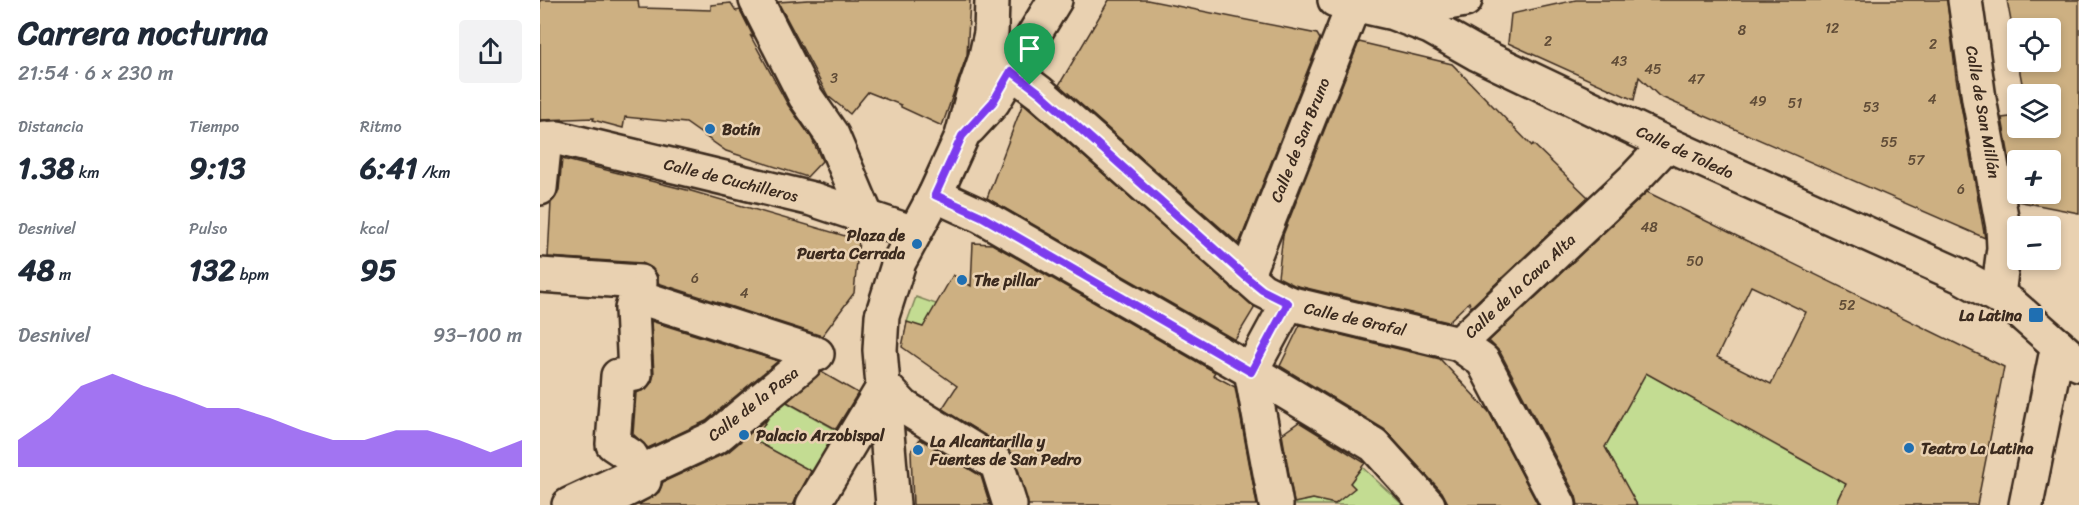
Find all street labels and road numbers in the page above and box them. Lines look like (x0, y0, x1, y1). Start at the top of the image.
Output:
street label: Calle de San Millán (1957, 43, 2009, 181)
street label: Calle de San Bruno (1262, 73, 1338, 207)
street label: Calle de Toledo (1631, 117, 1739, 187)
street label: Calle de Cuchilleros (661, 149, 802, 211)
street label: Calle de la Cava Alta (1457, 226, 1583, 346)
street label: Calle de Grafal (1301, 293, 1409, 345)
street label: Calle de la Pasa (701, 359, 805, 449)

